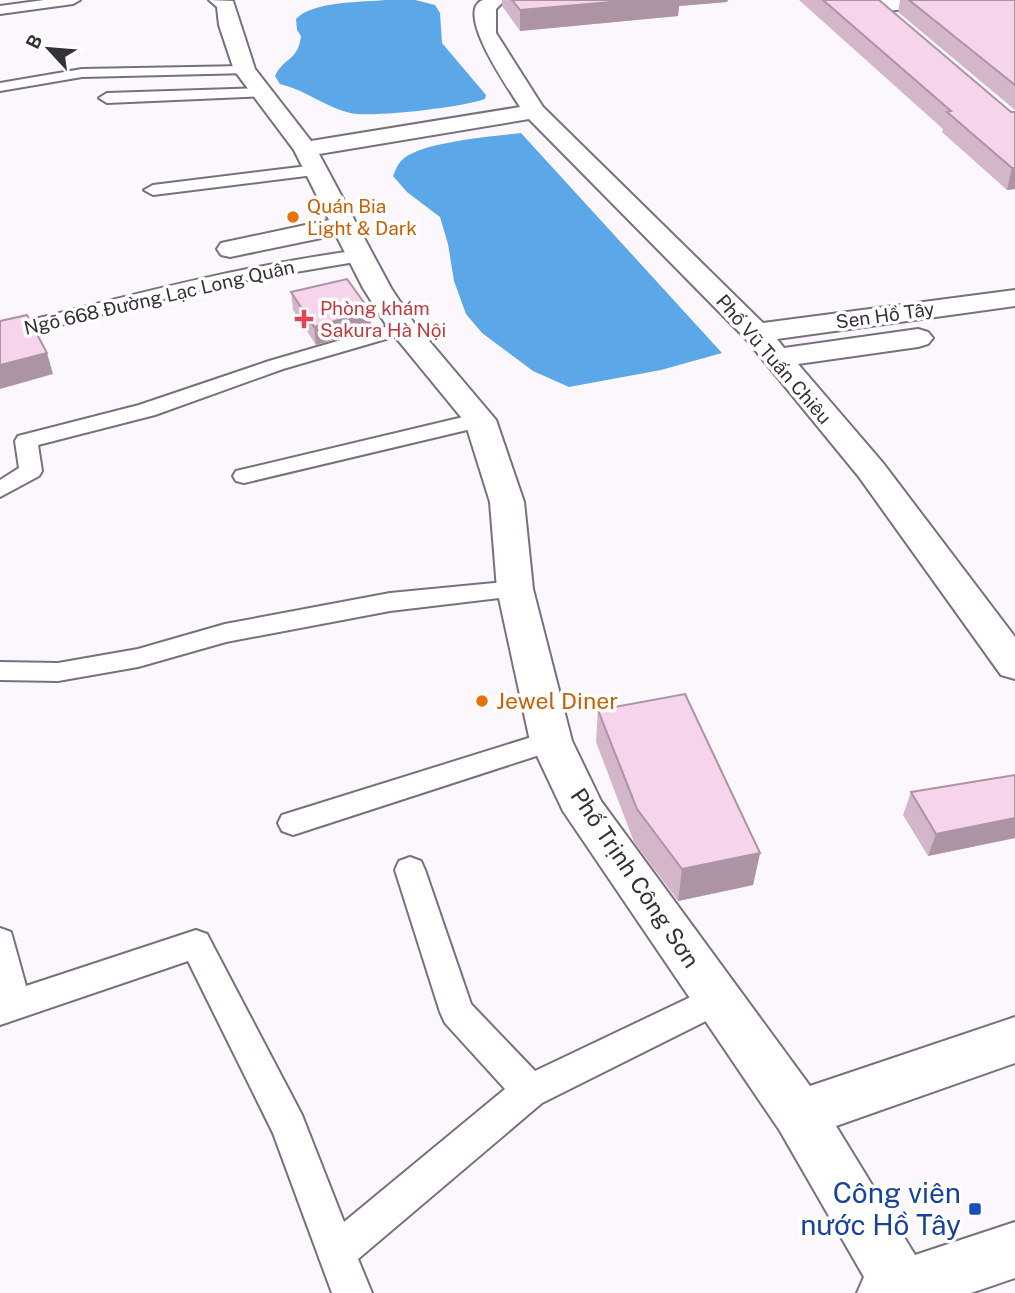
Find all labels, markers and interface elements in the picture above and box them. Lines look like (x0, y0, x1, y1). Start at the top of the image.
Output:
north arrow (14, 14, 84, 84)
text: B (21, 31, 46, 52)
place label: Quán Bia Light & Dark (307, 195, 417, 239)
marker: Quán Bia Light & Dark (285, 209, 301, 225)
street label: Ngõ 668 Đường Lạc Long Quân (22, 255, 296, 339)
street label: Phố Vũ Tuấn Chiêu (712, 290, 836, 428)
place label: Phòng khám Sakura Hà Nội (320, 297, 446, 341)
street label: Sen Hồ Tây (834, 297, 936, 333)
marker: Phòng khám Sakura Hà Nội (294, 309, 314, 329)
place label: Jewel Diner (496, 687, 618, 714)
marker: Jewel Diner (474, 693, 490, 709)
street label: Phố Trịnh Công Sơn (565, 783, 706, 973)
place label: Công viên nước Hồ Tây (800, 1176, 961, 1241)
marker: Công viên nước Hồ Tây (967, 1201, 983, 1217)

